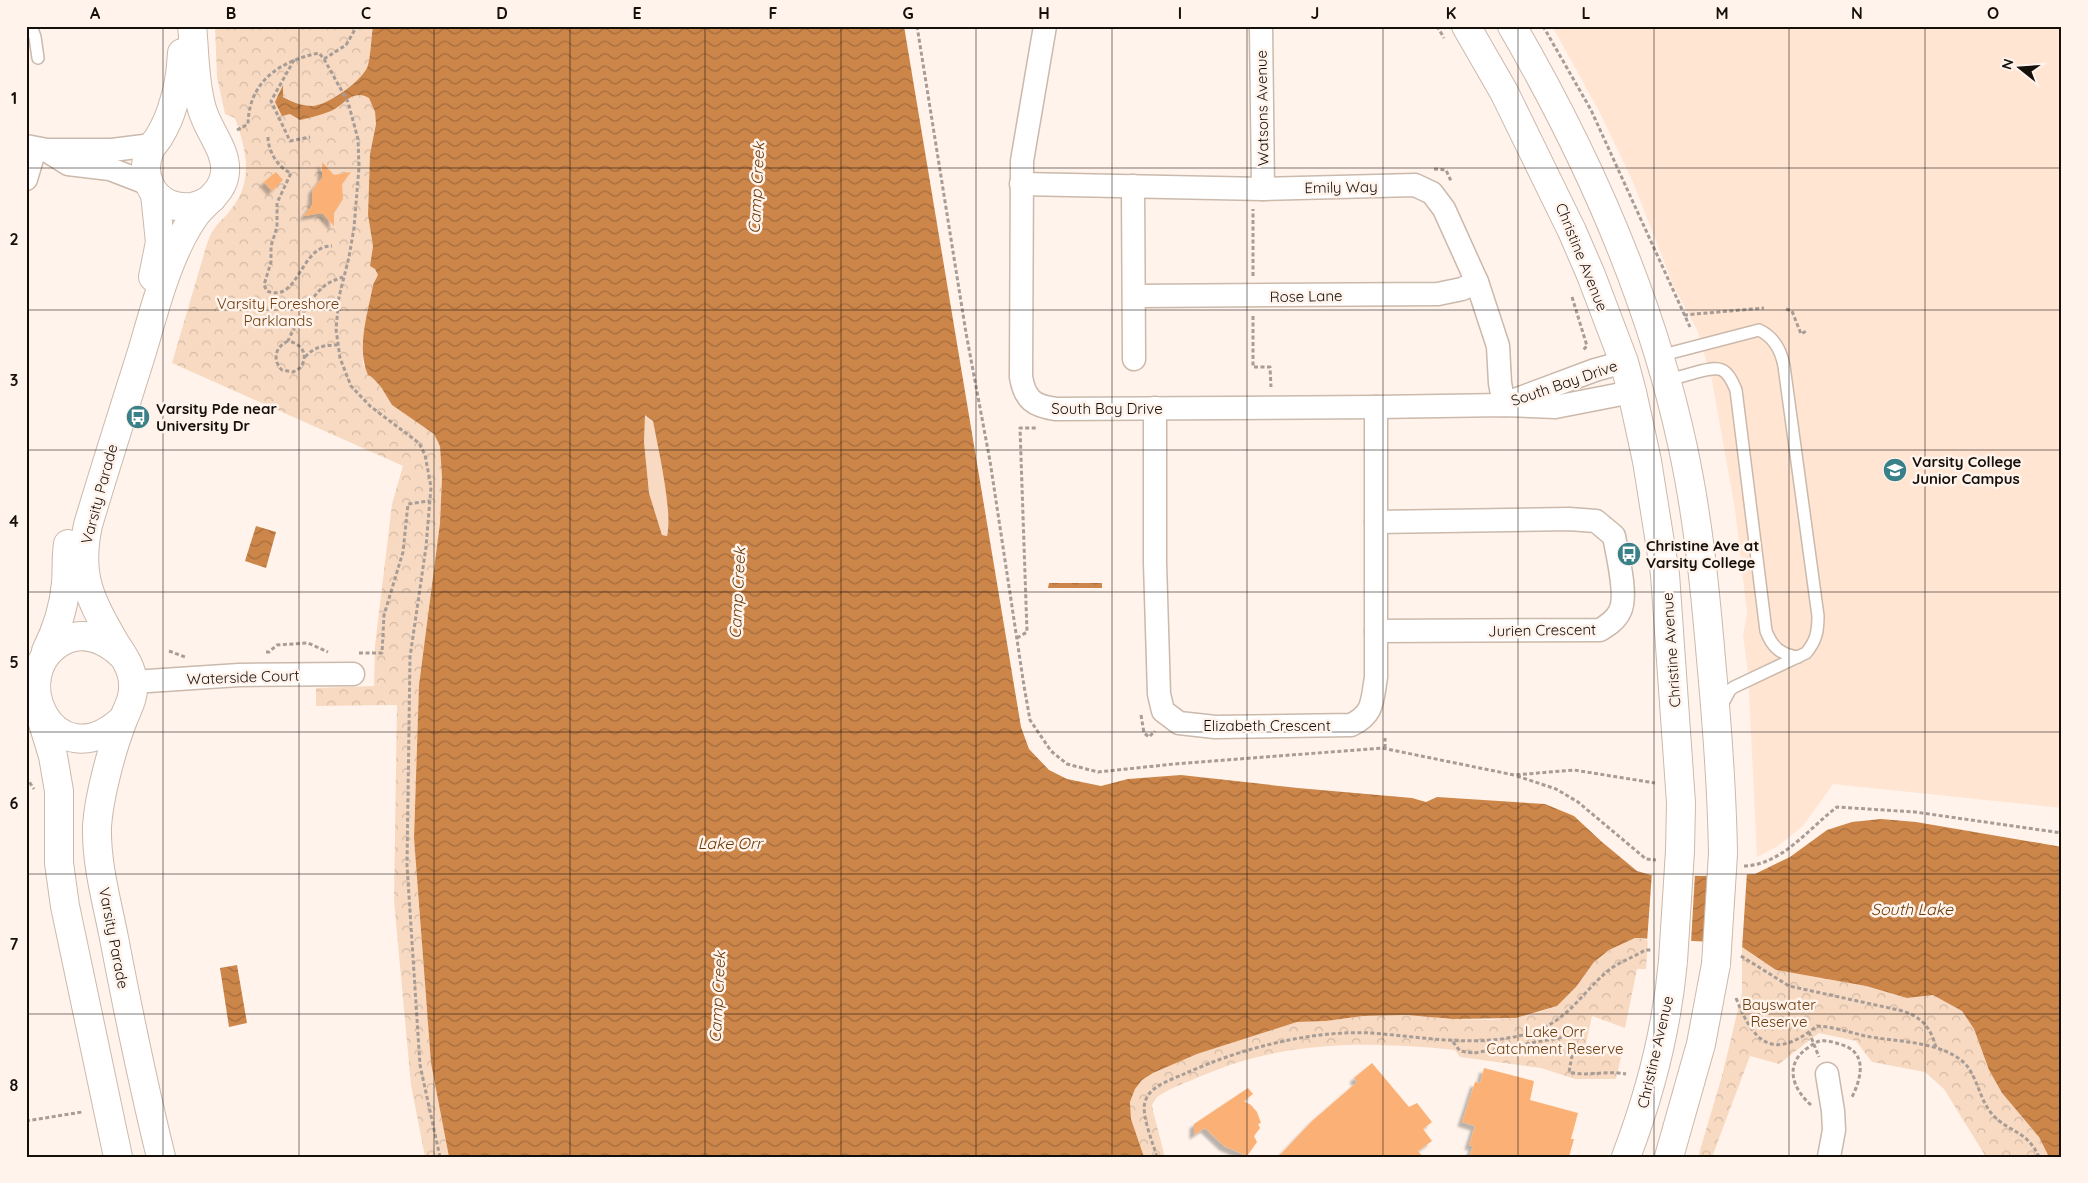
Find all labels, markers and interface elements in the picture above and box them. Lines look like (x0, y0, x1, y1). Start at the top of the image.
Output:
text: A (90, 3, 101, 23)
text: B (226, 3, 236, 23)
text: C (361, 3, 371, 23)
text: D (496, 3, 508, 23)
text: E (632, 3, 642, 23)
text: F (769, 3, 778, 23)
text: G (902, 3, 914, 23)
text: H (1038, 3, 1050, 23)
text: I (1178, 3, 1182, 23)
text: J (1311, 3, 1319, 23)
text: K (1446, 3, 1456, 23)
text: L (1582, 3, 1591, 23)
text: M (1715, 3, 1729, 23)
text: N (1851, 3, 1863, 23)
text: O (1987, 3, 1999, 23)
north arrow (1996, 42, 2046, 92)
street label: Watsons Avenue (1251, 50, 1273, 166)
text: N (1997, 57, 2018, 72)
text: 1 (11, 88, 17, 108)
water label: Camp Creek (744, 140, 768, 234)
street label: Emily Way (1304, 177, 1378, 197)
street label: Christine Avenue (1552, 200, 1612, 314)
text: 2 (9, 229, 19, 249)
street label: Rose Lane (1269, 286, 1343, 306)
park label: Varsity Foreshore Parklands (217, 294, 339, 330)
street label: South Bay Drive (1508, 356, 1620, 410)
text: 3 (10, 370, 18, 390)
place label: Varsity Pde near University Dr (156, 399, 277, 435)
street label: South Bay Drive (1051, 399, 1163, 418)
bus stop icon: Varsity Pde near University Dr (125, 404, 151, 430)
street label: Varsity Parade (77, 442, 121, 546)
place label: Varsity College Junior Campus (1912, 452, 2022, 488)
school or university icon: Varsity College Junior Campus (1882, 457, 1908, 483)
text: 4 (9, 511, 19, 531)
place label: Christine Ave at Varsity College (1646, 536, 1759, 572)
bus stop icon: Christine Ave at Varsity College (1616, 541, 1642, 567)
water label: Camp Creek (725, 545, 749, 639)
street label: Christine Avenue (1658, 592, 1684, 708)
street label: Jurien Crescent (1488, 620, 1596, 640)
text: 5 (9, 652, 19, 672)
street label: Waterside Court (186, 666, 300, 688)
street label: Elizabeth Crescent (1203, 716, 1331, 735)
text: 6 (10, 793, 19, 813)
water label: Lake Orr (698, 833, 764, 853)
street label: Varsity Parade (95, 886, 133, 990)
water label: South Lake (1871, 899, 1954, 919)
text: 7 (10, 934, 19, 954)
water label: Camp Creek (705, 949, 729, 1043)
street label: Christine Avenue (1633, 994, 1677, 1110)
park label: Bayswater Reserve (1742, 995, 1816, 1031)
park label: Lake Orr Catchment Reserve (1486, 1022, 1624, 1058)
text: 8 (10, 1075, 19, 1095)

